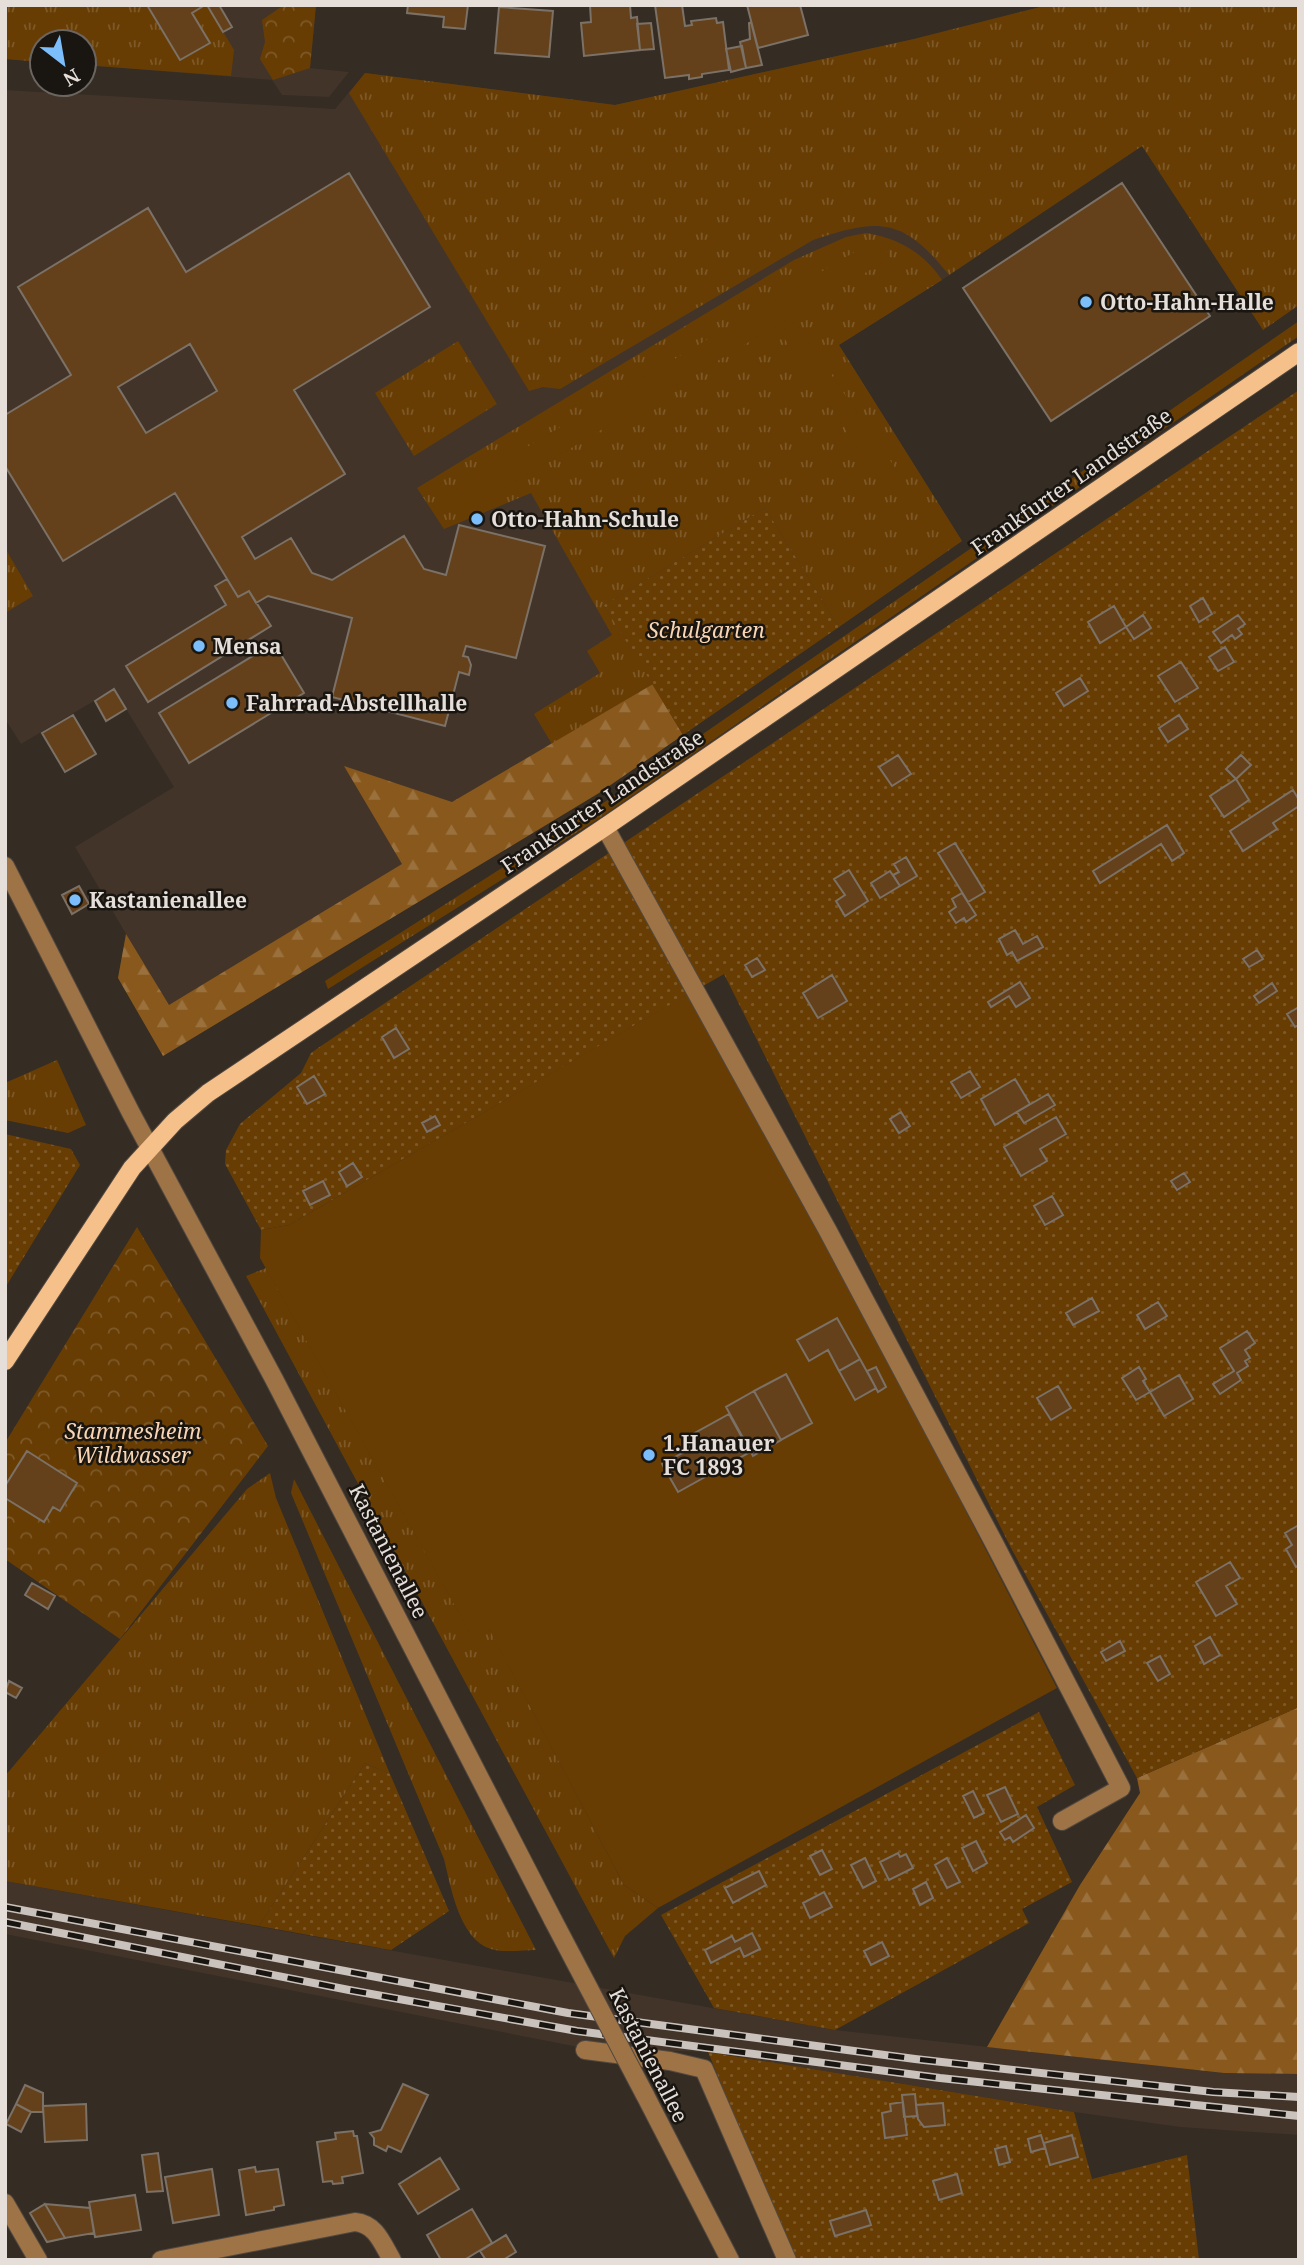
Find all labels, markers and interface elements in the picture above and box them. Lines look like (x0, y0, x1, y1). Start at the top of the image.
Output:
north arrow (28, 28, 98, 98)
text: N (59, 63, 85, 93)
place label: Otto-Hahn-Halle (1100, 288, 1274, 316)
marker: Otto-Hahn-Halle (1078, 294, 1094, 310)
street label: Frankfurter Landstraße (965, 401, 1177, 561)
place label: Otto-Hahn-Schule (491, 505, 679, 533)
marker: Otto-Hahn-Schule (469, 511, 485, 527)
park label: Schulgarten (647, 616, 765, 644)
place label: Mensa (213, 632, 282, 660)
marker: Mensa (191, 638, 207, 654)
place label: Fahrrad-Abstellhalle (246, 689, 467, 717)
marker: Fahrrad-Abstellhalle (224, 695, 240, 711)
street label: Frankfurter Landstraße (495, 723, 709, 879)
place label: Kastanienallee (89, 886, 247, 914)
marker: Kastanienallee (67, 892, 83, 908)
park label: Stammesheim Wildwasser (64, 1417, 202, 1469)
place label: 1.Hanauer FC 1893 (663, 1429, 774, 1481)
marker: 1.Hanauer FC 1893 (641, 1447, 657, 1463)
street label: Kastanienallee (343, 1479, 435, 1623)
street label: Kastanienallee (603, 1983, 695, 2127)

